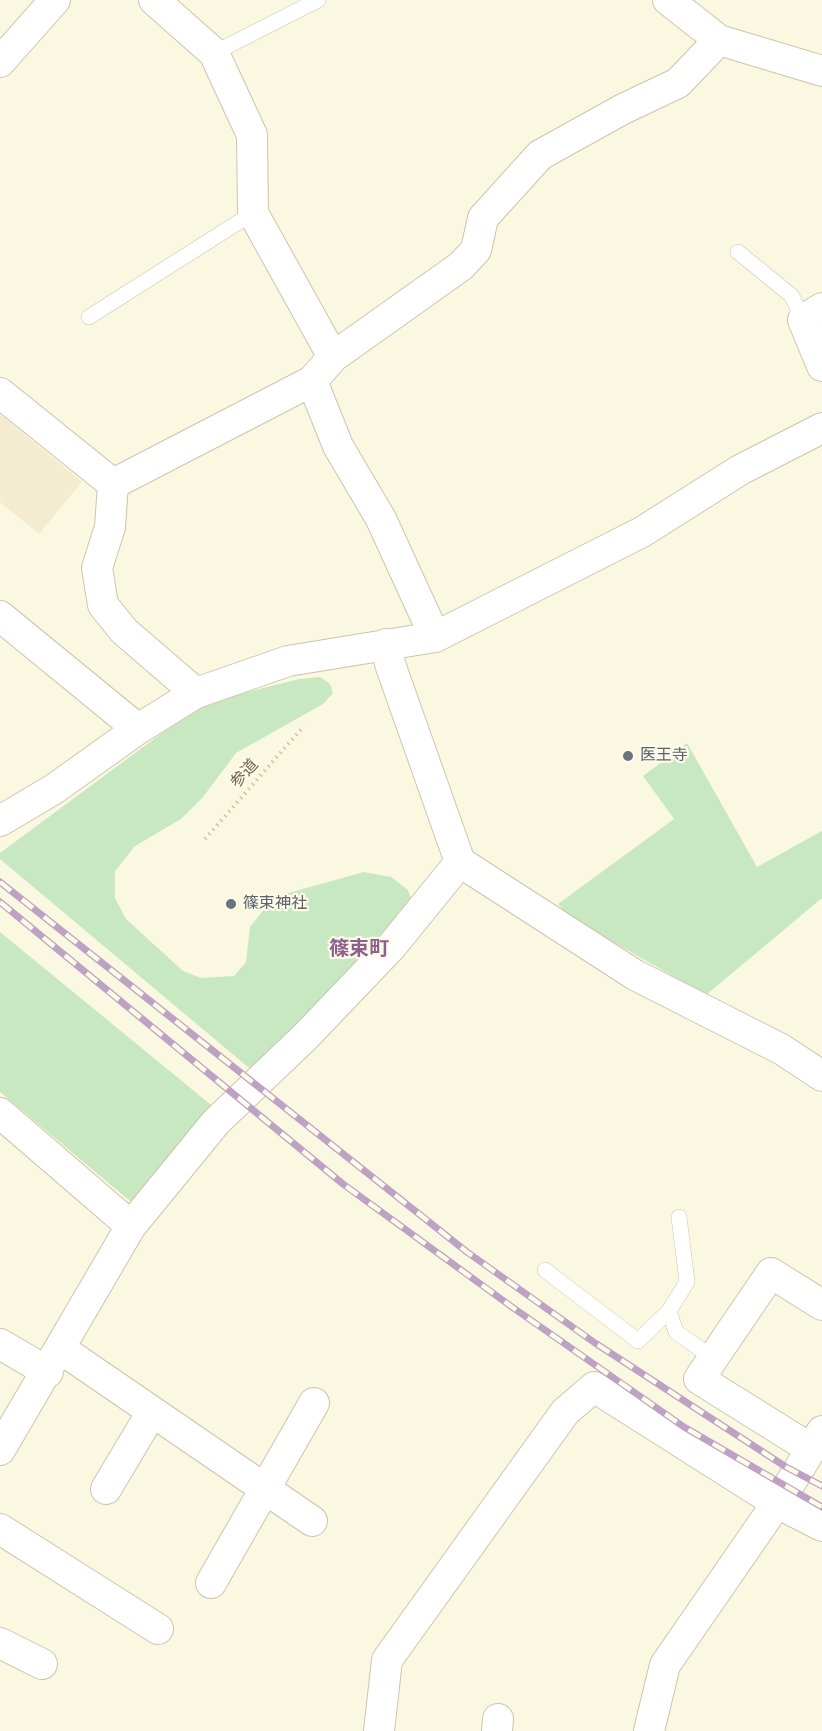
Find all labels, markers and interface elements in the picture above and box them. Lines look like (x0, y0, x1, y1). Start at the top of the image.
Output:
place label: 医王寺 (640, 746, 688, 766)
marker: 医王寺 (621, 749, 635, 763)
street label: 参道 (227, 756, 263, 792)
place label: 篠束神社 (243, 894, 307, 914)
marker: 篠束神社 (224, 897, 238, 911)
district label: 篠束町 (329, 938, 389, 962)

